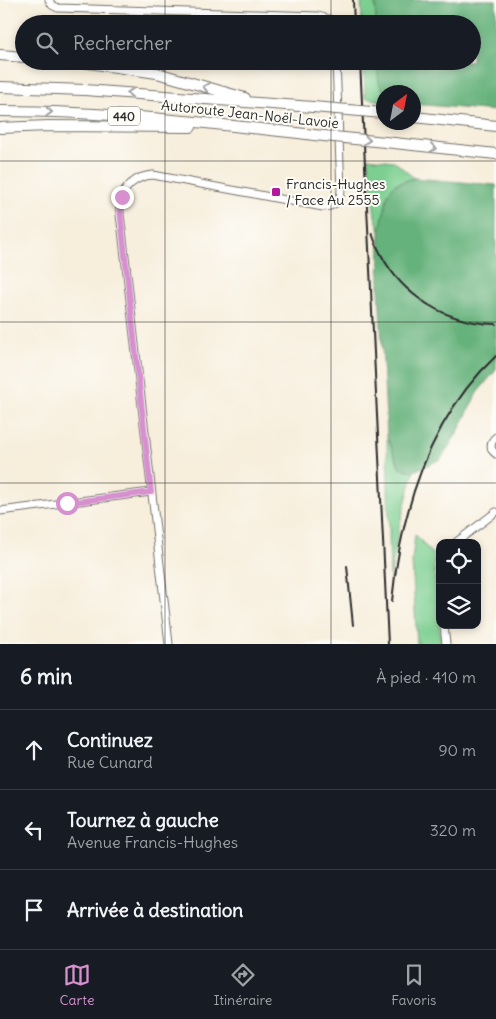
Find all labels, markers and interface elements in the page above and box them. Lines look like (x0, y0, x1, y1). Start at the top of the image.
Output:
search box (15, 15, 481, 70)
icon: search (33, 29, 61, 57)
text: Rechercher (73, 31, 172, 55)
one-way arrow (202, 82, 211, 93)
north arrow (376, 85, 421, 130)
one-way arrow (126, 88, 134, 99)
street label: Autoroute Jean-Noël-Lavoie (160, 96, 340, 132)
road number: 440 (108, 106, 140, 125)
one-way arrow (45, 107, 53, 118)
one-way arrow (363, 134, 371, 145)
one-way arrow (430, 142, 438, 153)
place label: Francis-Hughes / Face Au 2555 (286, 175, 385, 209)
route end (111, 186, 134, 209)
marker: Francis-Hughes / Face Au 2555 (270, 186, 282, 198)
route start (56, 492, 79, 515)
map controls (436, 539, 481, 629)
button: locate (436, 539, 481, 584)
button: layers (436, 584, 481, 629)
text: 6 min (20, 663, 72, 690)
text: À pied · 410 m (376, 667, 476, 687)
text: Continuez (67, 728, 153, 752)
icon: ahead (20, 736, 48, 764)
text: 90 m (438, 740, 476, 760)
text: Rue Cunard (67, 752, 153, 772)
text: Tournez à gauche (67, 808, 219, 832)
icon: left (20, 816, 48, 844)
text: 320 m (430, 820, 476, 840)
text: Avenue Francis-Hughes (67, 832, 238, 852)
icon: arrive (20, 896, 48, 924)
text: Arrivée à destination (67, 898, 243, 922)
tab: Carte (60, 961, 94, 1009)
tab: Itinéraire (213, 961, 272, 1009)
tab: Favoris (391, 961, 436, 1009)

